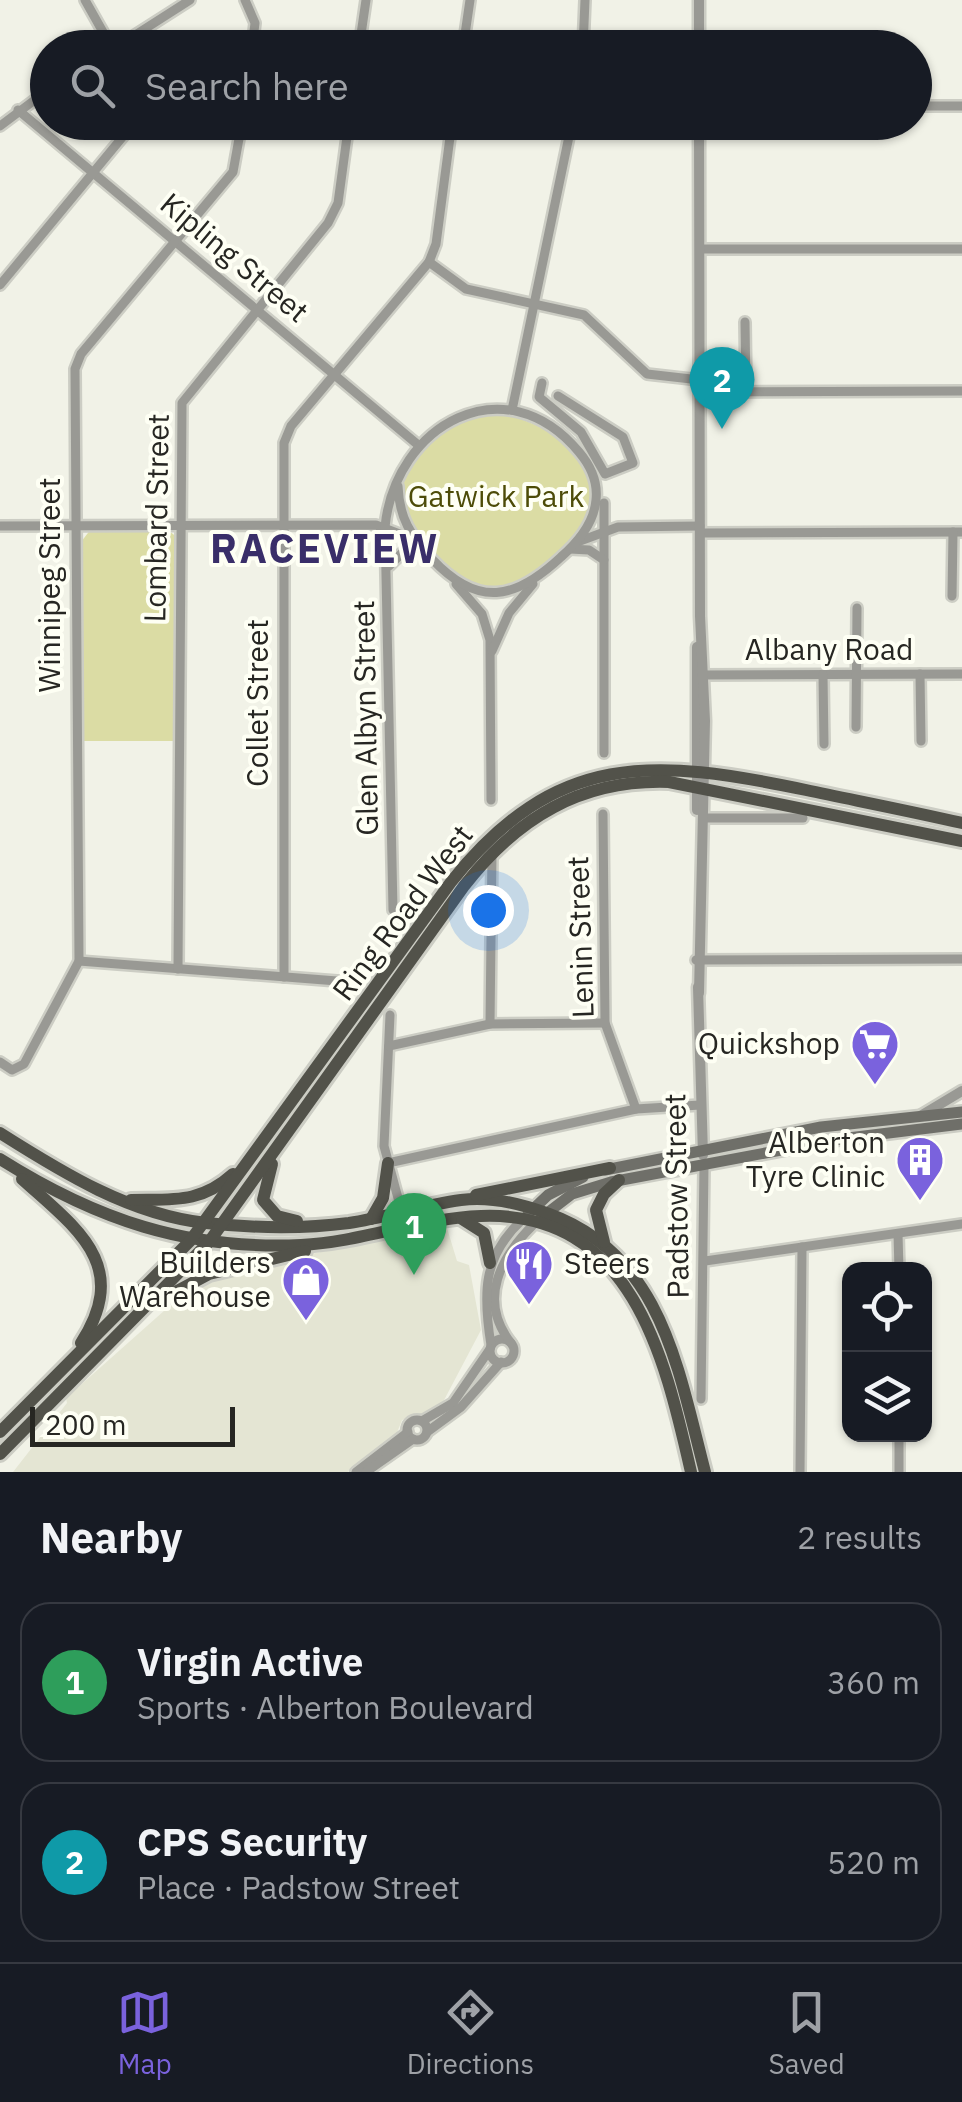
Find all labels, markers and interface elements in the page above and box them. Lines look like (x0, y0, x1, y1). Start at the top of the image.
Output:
search box (30, 30, 932, 140)
icon: search (65, 58, 120, 113)
text: Search here (145, 61, 349, 110)
street label: Kipling Street (153, 183, 317, 330)
pin: 2 (690, 346, 754, 429)
street label: Lombard Street (134, 413, 177, 623)
park label: Gatwick Park (408, 476, 585, 515)
street label: Winnipeg Street (29, 478, 68, 692)
district label: RACEVIEW (210, 522, 440, 574)
street label: Glen Albyn Street (343, 600, 386, 836)
street label: Collet Street (237, 619, 276, 787)
street label: Albany Road (745, 629, 913, 668)
street label: Ring Road West (323, 816, 481, 1008)
street label: Lenin Street (557, 855, 602, 1019)
your location (463, 885, 514, 936)
supermarket icon: Quickshop (849, 1018, 901, 1086)
place label: Quickshop (698, 1023, 840, 1062)
street label: Padstow Street (654, 1093, 697, 1299)
place label: Alberton Tyre Clinic (746, 1122, 885, 1195)
building icon: Alberton Tyre Clinic (894, 1134, 946, 1202)
pin: 1 (382, 1192, 446, 1275)
restaurant icon: Steers (503, 1238, 555, 1306)
place label: Builders Warehouse (119, 1242, 271, 1315)
place label: Steers (564, 1243, 650, 1282)
shop icon: Builders Warehouse (280, 1254, 332, 1322)
map controls (842, 1262, 932, 1442)
button: locate (842, 1262, 932, 1352)
button: layers (842, 1352, 932, 1442)
scale bar (30, 1402, 235, 1446)
text: 200 m (45, 1406, 126, 1443)
text: Nearby (40, 1510, 182, 1565)
text: 2 results (797, 1516, 922, 1558)
text: Virgin Active (137, 1637, 363, 1686)
text: 1 (65, 1661, 84, 1703)
text: 360 m (827, 1661, 920, 1703)
text: Sports · Alberton Boulevard (137, 1686, 534, 1728)
text: CPS Security (137, 1817, 367, 1866)
text: 2 (65, 1841, 84, 1883)
text: 520 m (827, 1841, 920, 1883)
text: Place · Padstow Street (137, 1866, 460, 1908)
tab: Map (117, 1985, 172, 2082)
tab: Directions (407, 1985, 534, 2082)
tab: Saved (769, 1985, 845, 2082)

